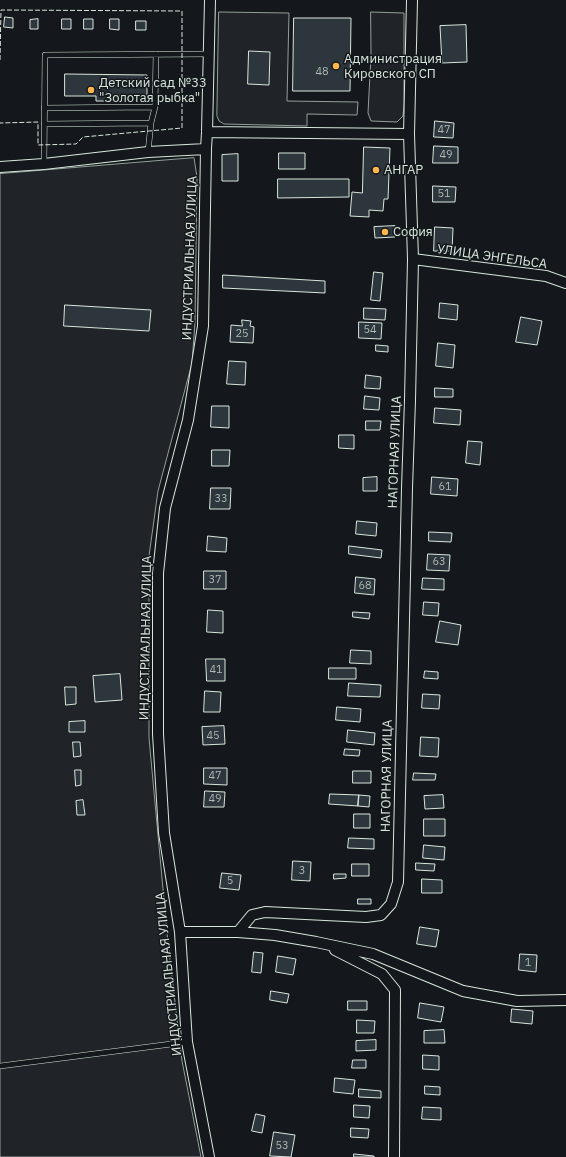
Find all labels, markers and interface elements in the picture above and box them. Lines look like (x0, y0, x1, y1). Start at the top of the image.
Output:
place label: Администрация Кировского СП (344, 51, 442, 82)
marker: Администрация Кировского СП (331, 61, 341, 71)
house number: 48 (315, 65, 329, 79)
place label: Детский сад №33 "Золотая рыбка" (99, 75, 207, 106)
marker: Детский сад №33 "Золотая рыбка" (86, 85, 96, 95)
house number: 47 (437, 123, 451, 137)
house number: 49 (439, 148, 453, 162)
place label: АНГАР (384, 162, 423, 178)
marker: АНГАР (371, 165, 381, 175)
street label: ИНДУСТРИАЛЬНАЯ УЛИЦА (179, 175, 201, 341)
house number: 51 (437, 187, 451, 201)
place label: София (393, 224, 433, 240)
marker: София (380, 227, 390, 237)
street label: УЛИЦА ЭНГЕЛЬСА (436, 242, 548, 272)
house number: 54 (363, 323, 377, 337)
house number: 25 (235, 327, 249, 341)
street label: НАГОРНАЯ УЛИЦА (385, 395, 405, 509)
house number: 61 (438, 480, 452, 494)
house number: 33 (214, 492, 228, 506)
house number: 63 (432, 555, 446, 569)
street label: ИНДУСТРИАЛЬНАЯ УЛИЦА (137, 556, 155, 720)
house number: 37 (208, 573, 222, 587)
house number: 68 (358, 579, 372, 593)
house number: 41 (209, 663, 223, 677)
street label: НАГОРНАЯ УЛИЦА (378, 720, 396, 832)
house number: 45 (206, 729, 220, 743)
house number: 47 (208, 769, 222, 783)
house number: 49 (208, 792, 222, 806)
house number: 3 (299, 864, 305, 878)
house number: 5 (227, 874, 233, 888)
street label: ИНДУСТРИАЛЬНАЯ УЛИЦА (153, 891, 185, 1057)
house number: 1 (525, 956, 531, 970)
house number: 53 (275, 1139, 289, 1153)

